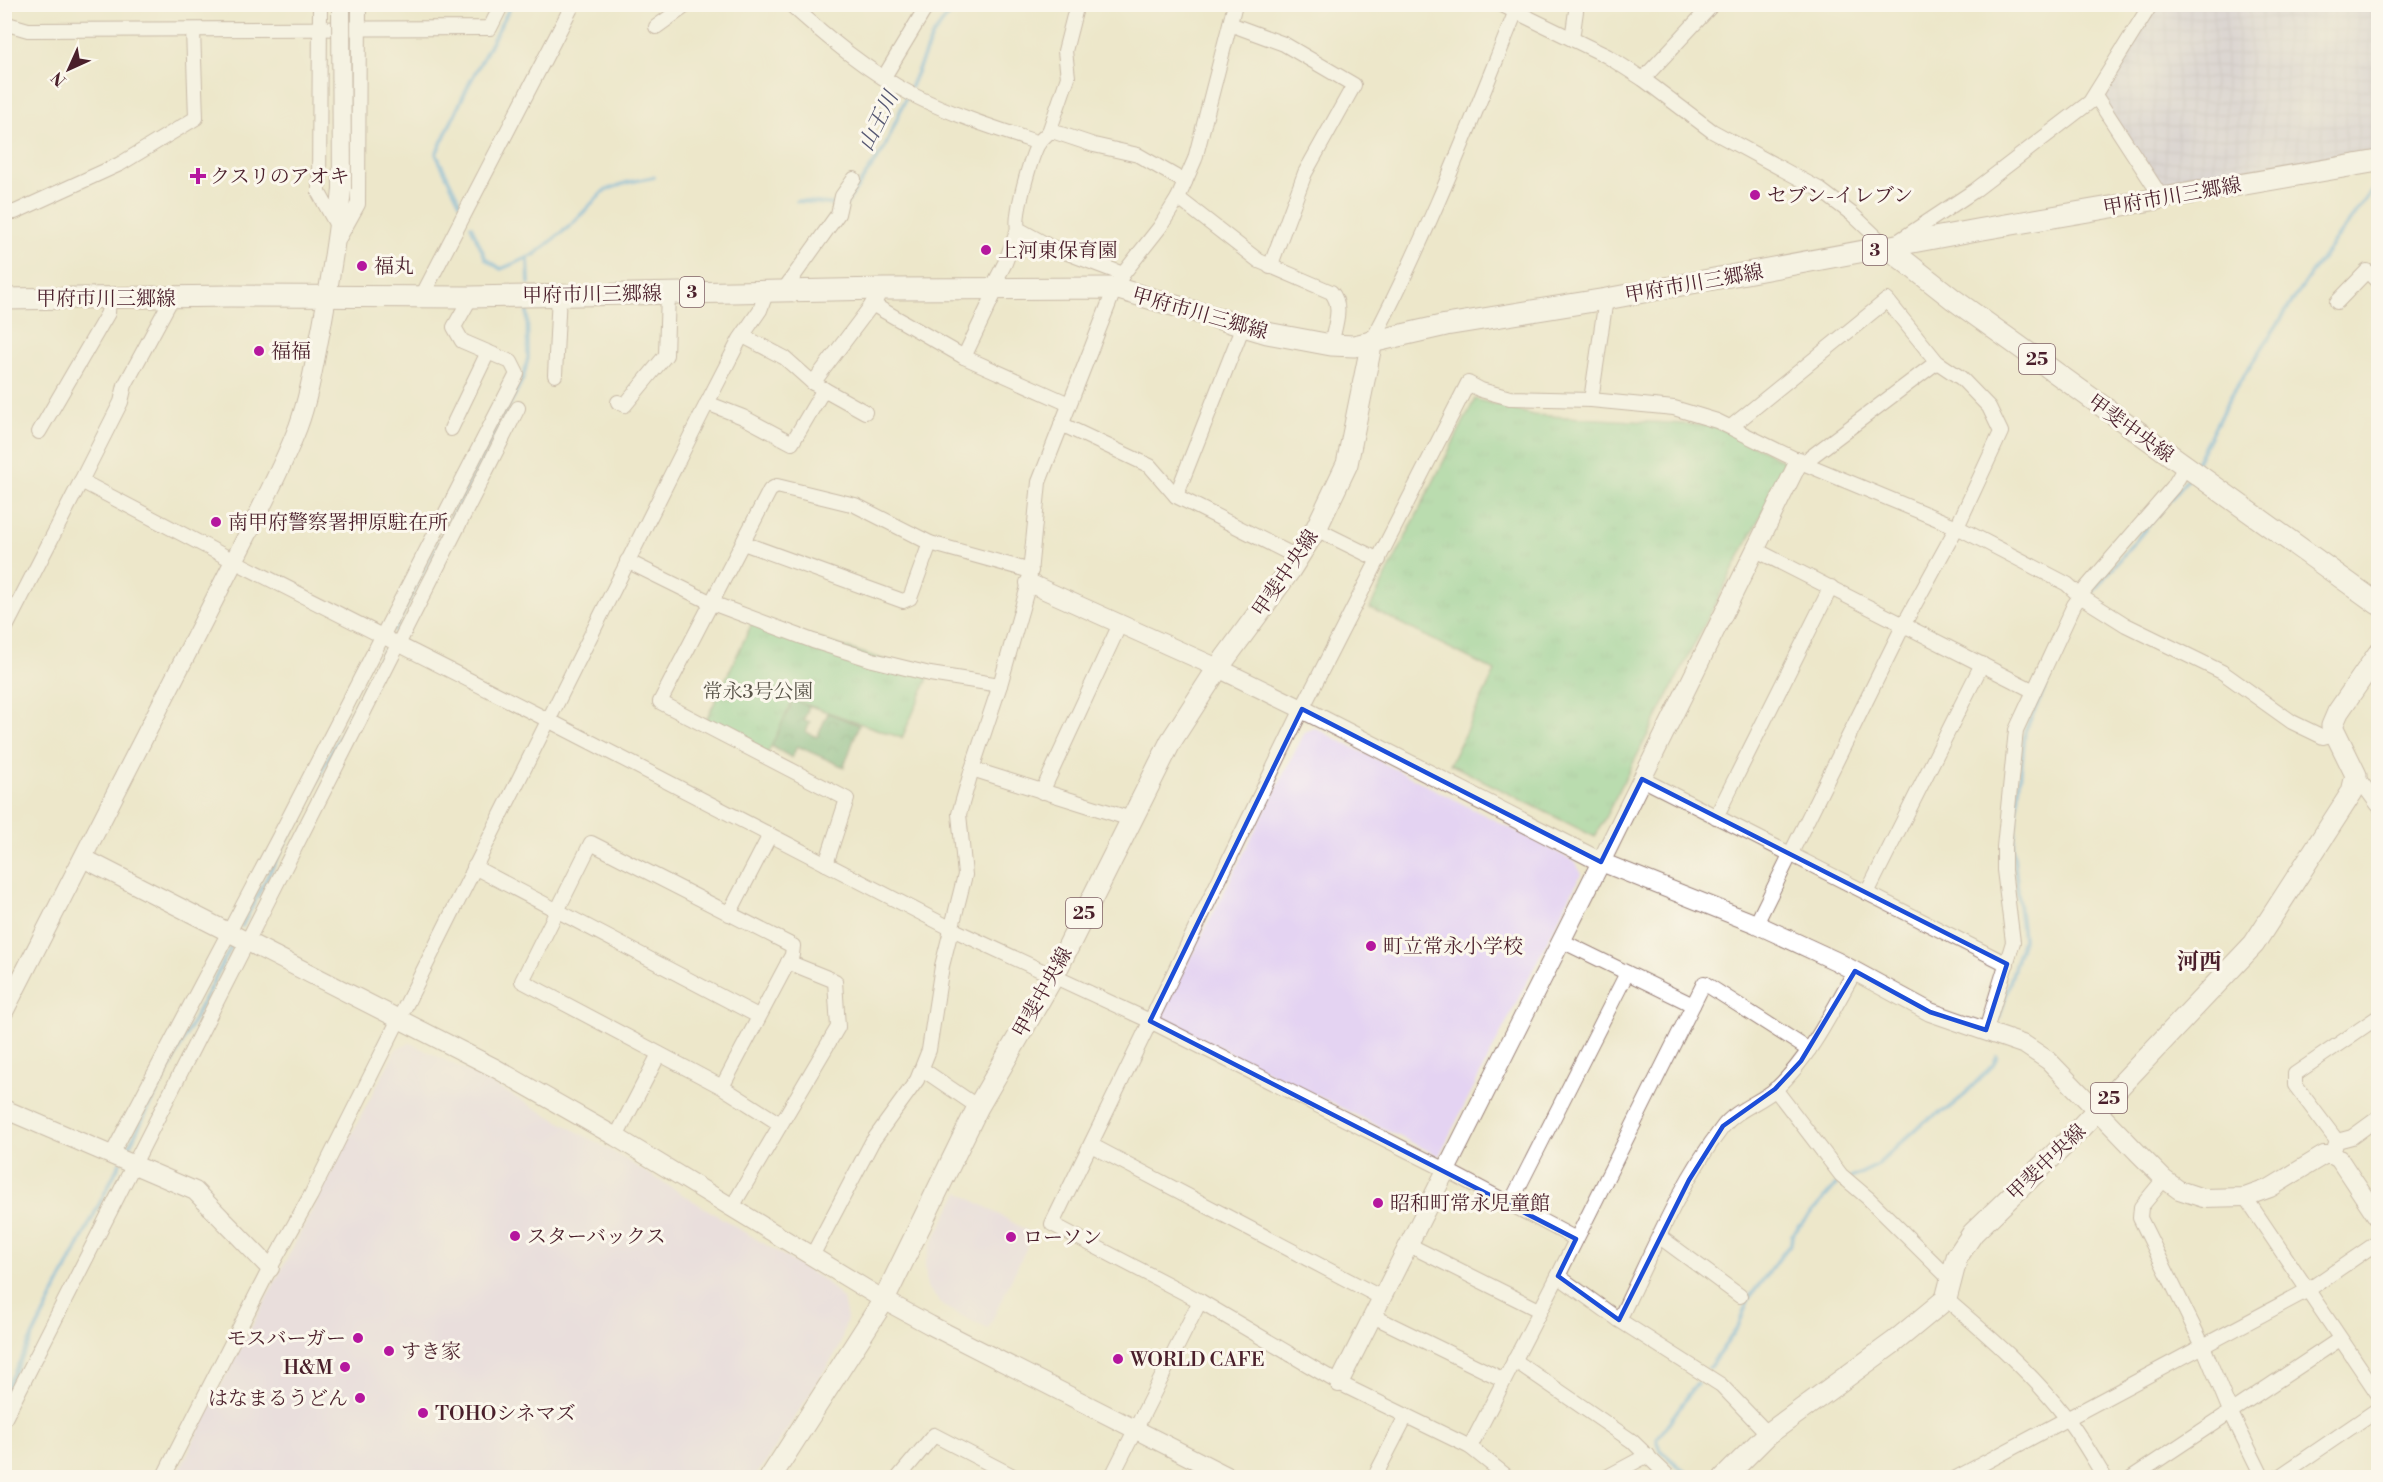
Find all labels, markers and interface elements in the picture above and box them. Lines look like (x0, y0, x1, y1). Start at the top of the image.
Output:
north arrow (39, 39, 99, 99)
text: N (47, 67, 71, 90)
water label: 山王川 (853, 86, 905, 155)
place label: クスリのアオキ (210, 165, 350, 190)
marker: クスリのアオキ (191, 169, 205, 183)
street label: 甲府市川三郷線 (2101, 173, 2243, 222)
place label: セブン-イレブン (1767, 184, 1913, 209)
marker: セブン-イレブン (1748, 188, 1762, 202)
road number: 3 (1863, 235, 1887, 265)
place label: 上河東保育園 (998, 239, 1118, 264)
marker: 上河東保育園 (979, 243, 993, 257)
place label: 福丸 (374, 255, 414, 280)
marker: 福丸 (355, 259, 369, 273)
street label: 甲府市川三郷線 (1623, 260, 1765, 309)
road number: 3 (680, 277, 704, 307)
street label: 甲府市川三郷線 (522, 282, 662, 309)
street label: 甲府市川三郷線 (1129, 283, 1270, 346)
street label: 甲府市川三郷線 (36, 287, 176, 312)
place label: 福福 (271, 340, 311, 365)
marker: 福福 (252, 344, 266, 358)
road number: 25 (2019, 344, 2055, 374)
street label: 甲斐中央線 (2082, 390, 2178, 469)
place label: 南甲府警察署押原駐在所 (228, 511, 448, 536)
marker: 南甲府警察署押原駐在所 (209, 515, 223, 529)
street label: 甲斐中央線 (1248, 525, 1325, 622)
park label: 常永3号公園 (702, 680, 814, 705)
road number: 25 (1066, 898, 1102, 928)
place label: 町立常永小学校 (1383, 935, 1523, 960)
marker: 町立常永小学校 (1364, 939, 1378, 953)
street label: 甲斐中央線 (1008, 943, 1078, 1043)
district label: 河西 (2177, 949, 2221, 976)
road number: 25 (2091, 1083, 2127, 1113)
street label: 甲斐中央線 (2002, 1119, 2092, 1207)
place label: 昭和町常永児童館 (1390, 1192, 1550, 1217)
marker: 昭和町常永児童館 (1371, 1196, 1385, 1210)
place label: スターバックス (527, 1225, 666, 1250)
place label: ローソン (1023, 1226, 1102, 1251)
marker: スターバックス (508, 1229, 522, 1243)
marker: ローソン (1004, 1230, 1018, 1244)
place label: モスバーガー (226, 1327, 346, 1352)
marker: モスバーガー (351, 1331, 365, 1345)
place label: すき家 (401, 1340, 461, 1365)
marker: すき家 (382, 1344, 396, 1358)
place label: WORLD CAFE (1129, 1348, 1265, 1373)
marker: WORLD CAFE (1111, 1352, 1125, 1366)
place label: H&M (283, 1356, 333, 1381)
marker: H&M (338, 1360, 352, 1374)
place label: はなまるうどん (208, 1387, 348, 1412)
marker: はなまるうどん (353, 1391, 367, 1405)
place label: TOHOシネマズ (435, 1402, 576, 1427)
marker: TOHOシネマズ (416, 1406, 430, 1420)

